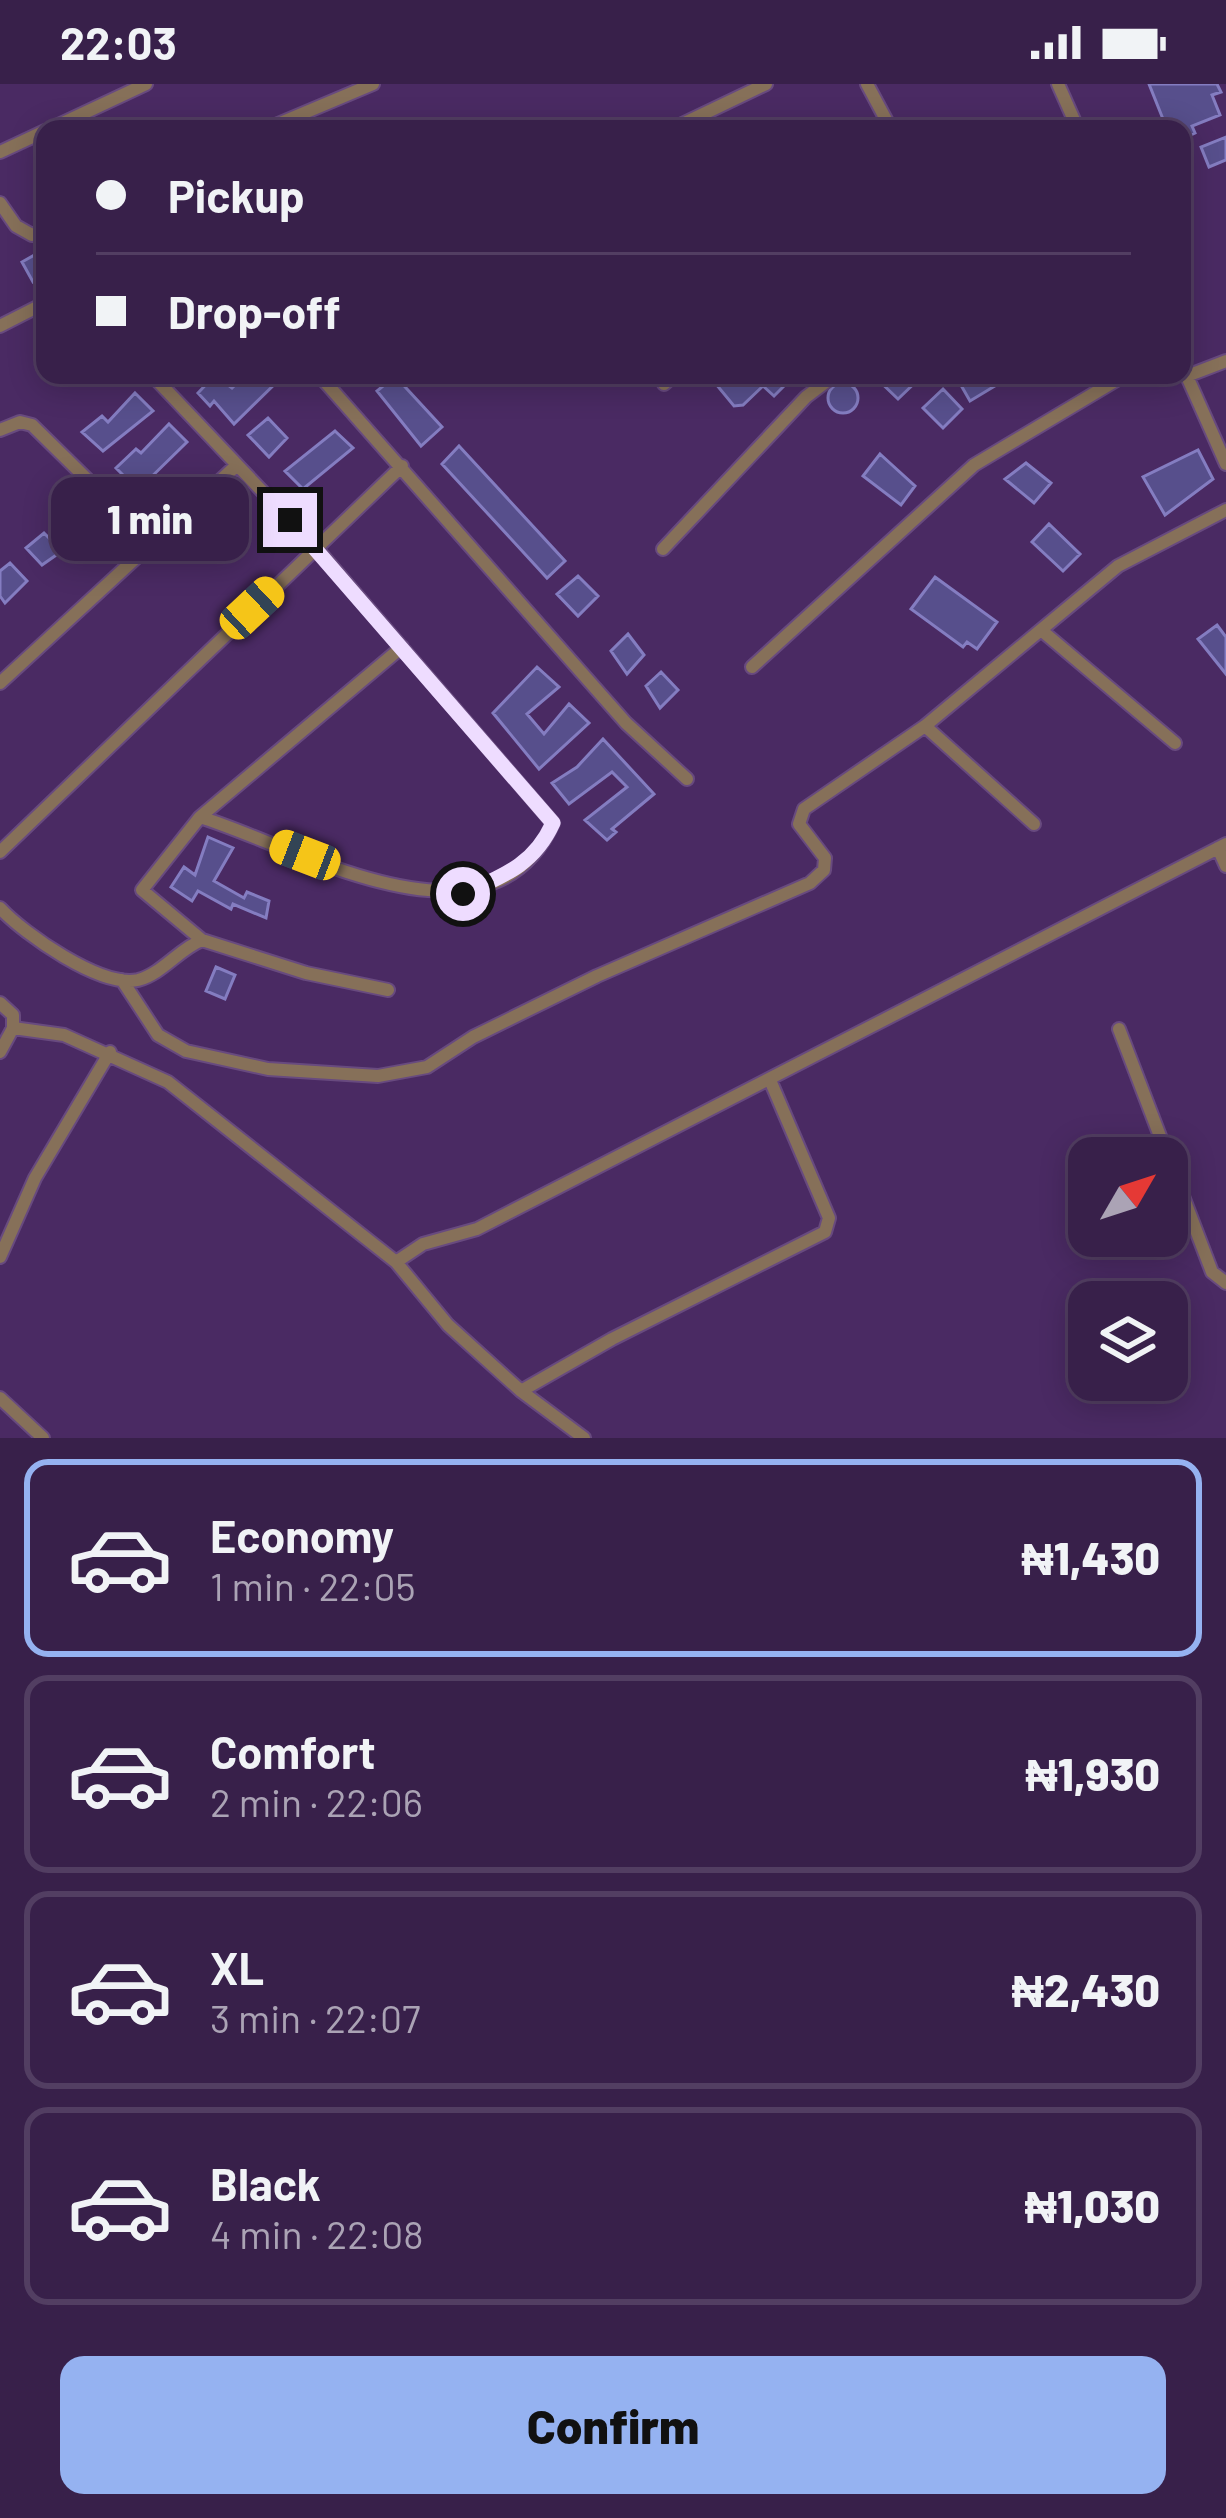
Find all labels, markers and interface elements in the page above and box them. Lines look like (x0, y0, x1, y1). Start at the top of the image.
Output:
text: 22:03 (60, 15, 177, 69)
text: Pickup (168, 168, 305, 222)
text: Drop-off (168, 284, 341, 338)
callout: 1 min (50, 478, 248, 562)
route end (263, 493, 317, 547)
text: 1 min (107, 495, 193, 542)
car (213, 570, 291, 646)
car (265, 825, 345, 885)
route start (436, 867, 490, 921)
north arrow (1068, 1137, 1188, 1257)
map controls (1068, 1137, 1188, 1401)
button: layers (1068, 1281, 1188, 1401)
icon: car (66, 1504, 174, 1612)
text: Economy (210, 1508, 394, 1562)
text: ₦1,430 (1021, 1530, 1160, 1584)
text: 1 min · 22:05 (210, 1562, 416, 1609)
icon: car (66, 1720, 174, 1828)
text: Comfort (210, 1724, 376, 1778)
text: ₦1,930 (1025, 1746, 1160, 1800)
text: 2 min · 22:06 (210, 1778, 423, 1825)
icon: car (66, 1936, 174, 2044)
text: XL (210, 1940, 264, 1994)
text: ₦2,430 (1012, 1962, 1160, 2016)
text: 3 min · 22:07 (210, 1994, 420, 2041)
icon: car (66, 2152, 174, 2260)
text: Black (210, 2156, 321, 2210)
text: ₦1,030 (1025, 2178, 1160, 2232)
text: 4 min · 22:08 (210, 2210, 424, 2257)
button: Confirm (60, 2356, 1166, 2494)

